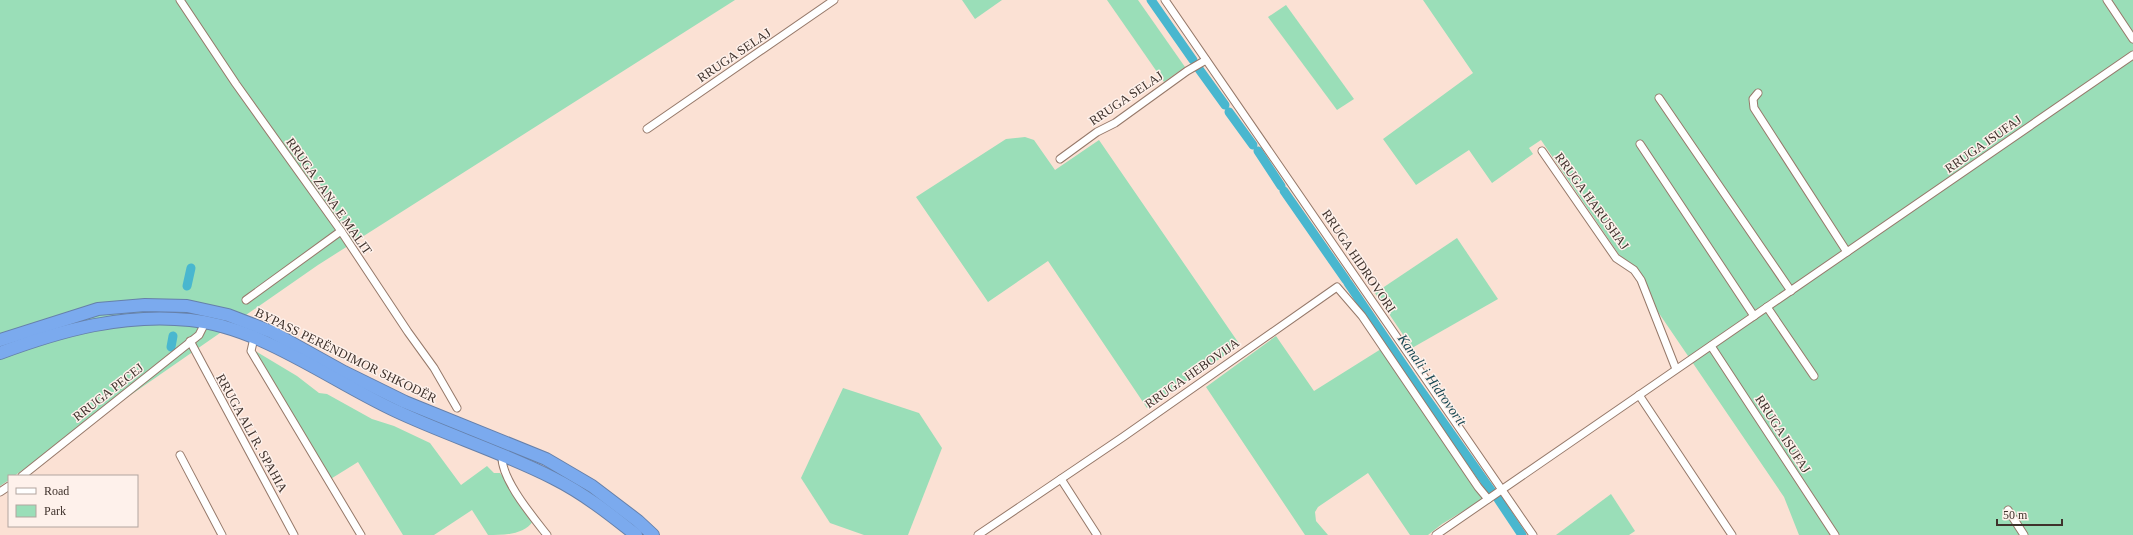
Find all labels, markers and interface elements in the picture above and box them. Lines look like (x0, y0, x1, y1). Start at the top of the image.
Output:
street label: RRUGA SELAJ (694, 25, 774, 85)
street label: RRUGA SELAJ (1086, 68, 1166, 128)
street label: RRUGA ISUFAJ (1942, 112, 2024, 176)
street label: RRUGA ZANA E MALIT (283, 135, 375, 257)
street label: RRUGA HARUSHAJ (1552, 150, 1632, 252)
street label: RRUGA HIDROVORI (1319, 207, 1399, 315)
street label: BYPASS PERËNDIMOR SHKODËR (253, 304, 440, 406)
water label: Kanali i Hidrovorit (1394, 330, 1470, 430)
street label: RRUGA HEBOVIJA (1142, 335, 1243, 411)
street label: RRUGA PECEJ (70, 360, 146, 424)
street label: RRUGA ALI R. SPAHIA (213, 371, 291, 495)
street label: RRUGA ISUFAJ (1752, 392, 1814, 476)
legend (8, 475, 138, 527)
text: Road (44, 484, 69, 498)
scale bar (1997, 501, 2062, 527)
text: Park (44, 504, 66, 518)
text: 50 m (2003, 508, 2028, 522)

